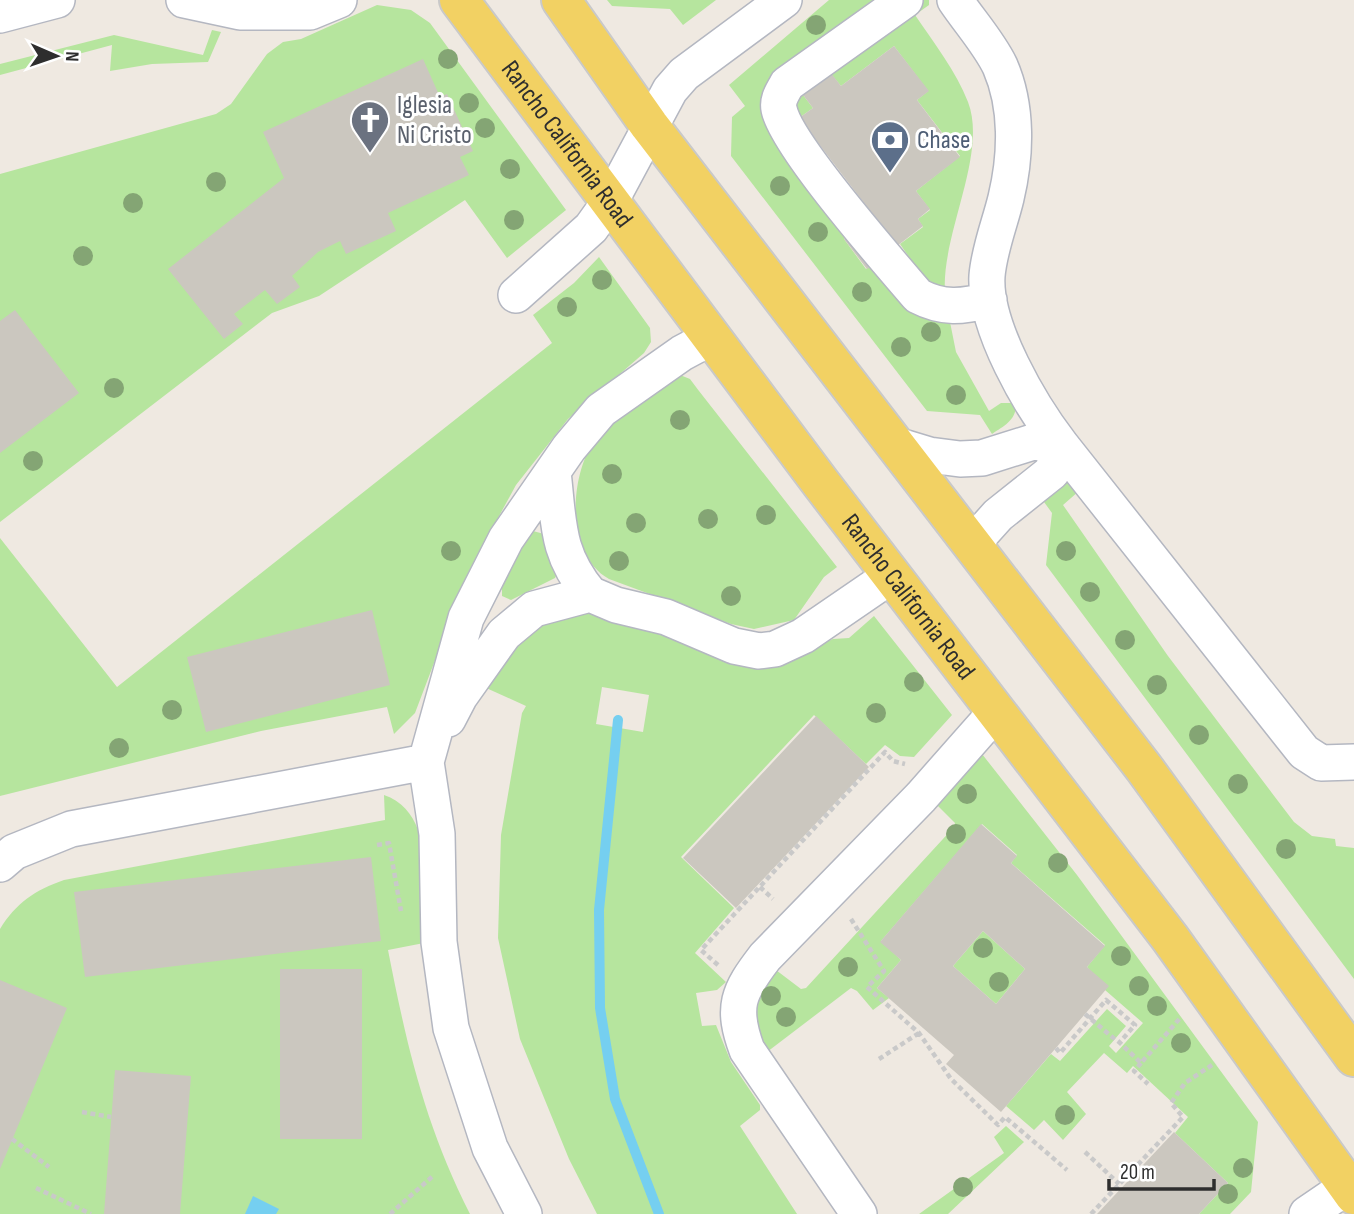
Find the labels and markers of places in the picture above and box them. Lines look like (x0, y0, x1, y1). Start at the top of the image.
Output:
place label: Iglesia Ni Cristo (397, 90, 472, 151)
church icon: Iglesia Ni Cristo (349, 99, 391, 154)
bank icon: Chase (869, 119, 911, 174)
place label: Chase (917, 125, 971, 156)

